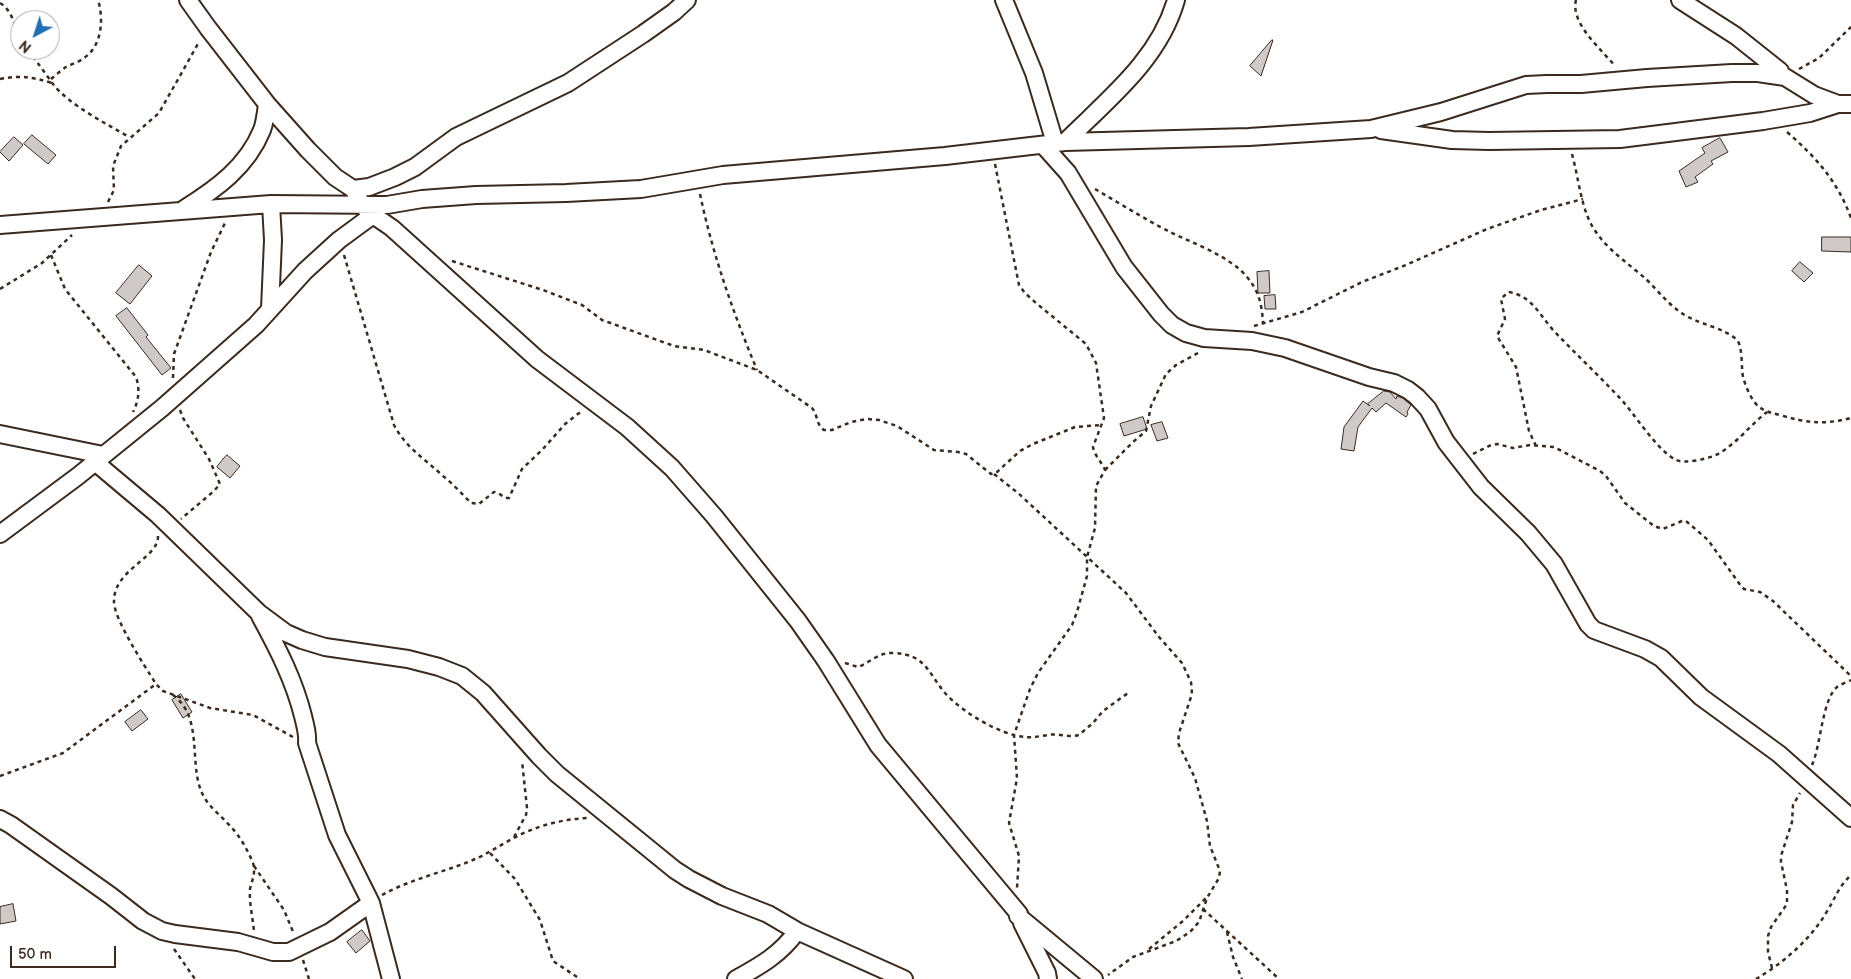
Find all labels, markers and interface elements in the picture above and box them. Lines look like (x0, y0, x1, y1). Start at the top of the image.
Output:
north arrow (10, 10, 60, 60)
text: N (16, 36, 35, 56)
scale bar (12, 936, 119, 968)
text: 50 m (18, 945, 52, 964)

